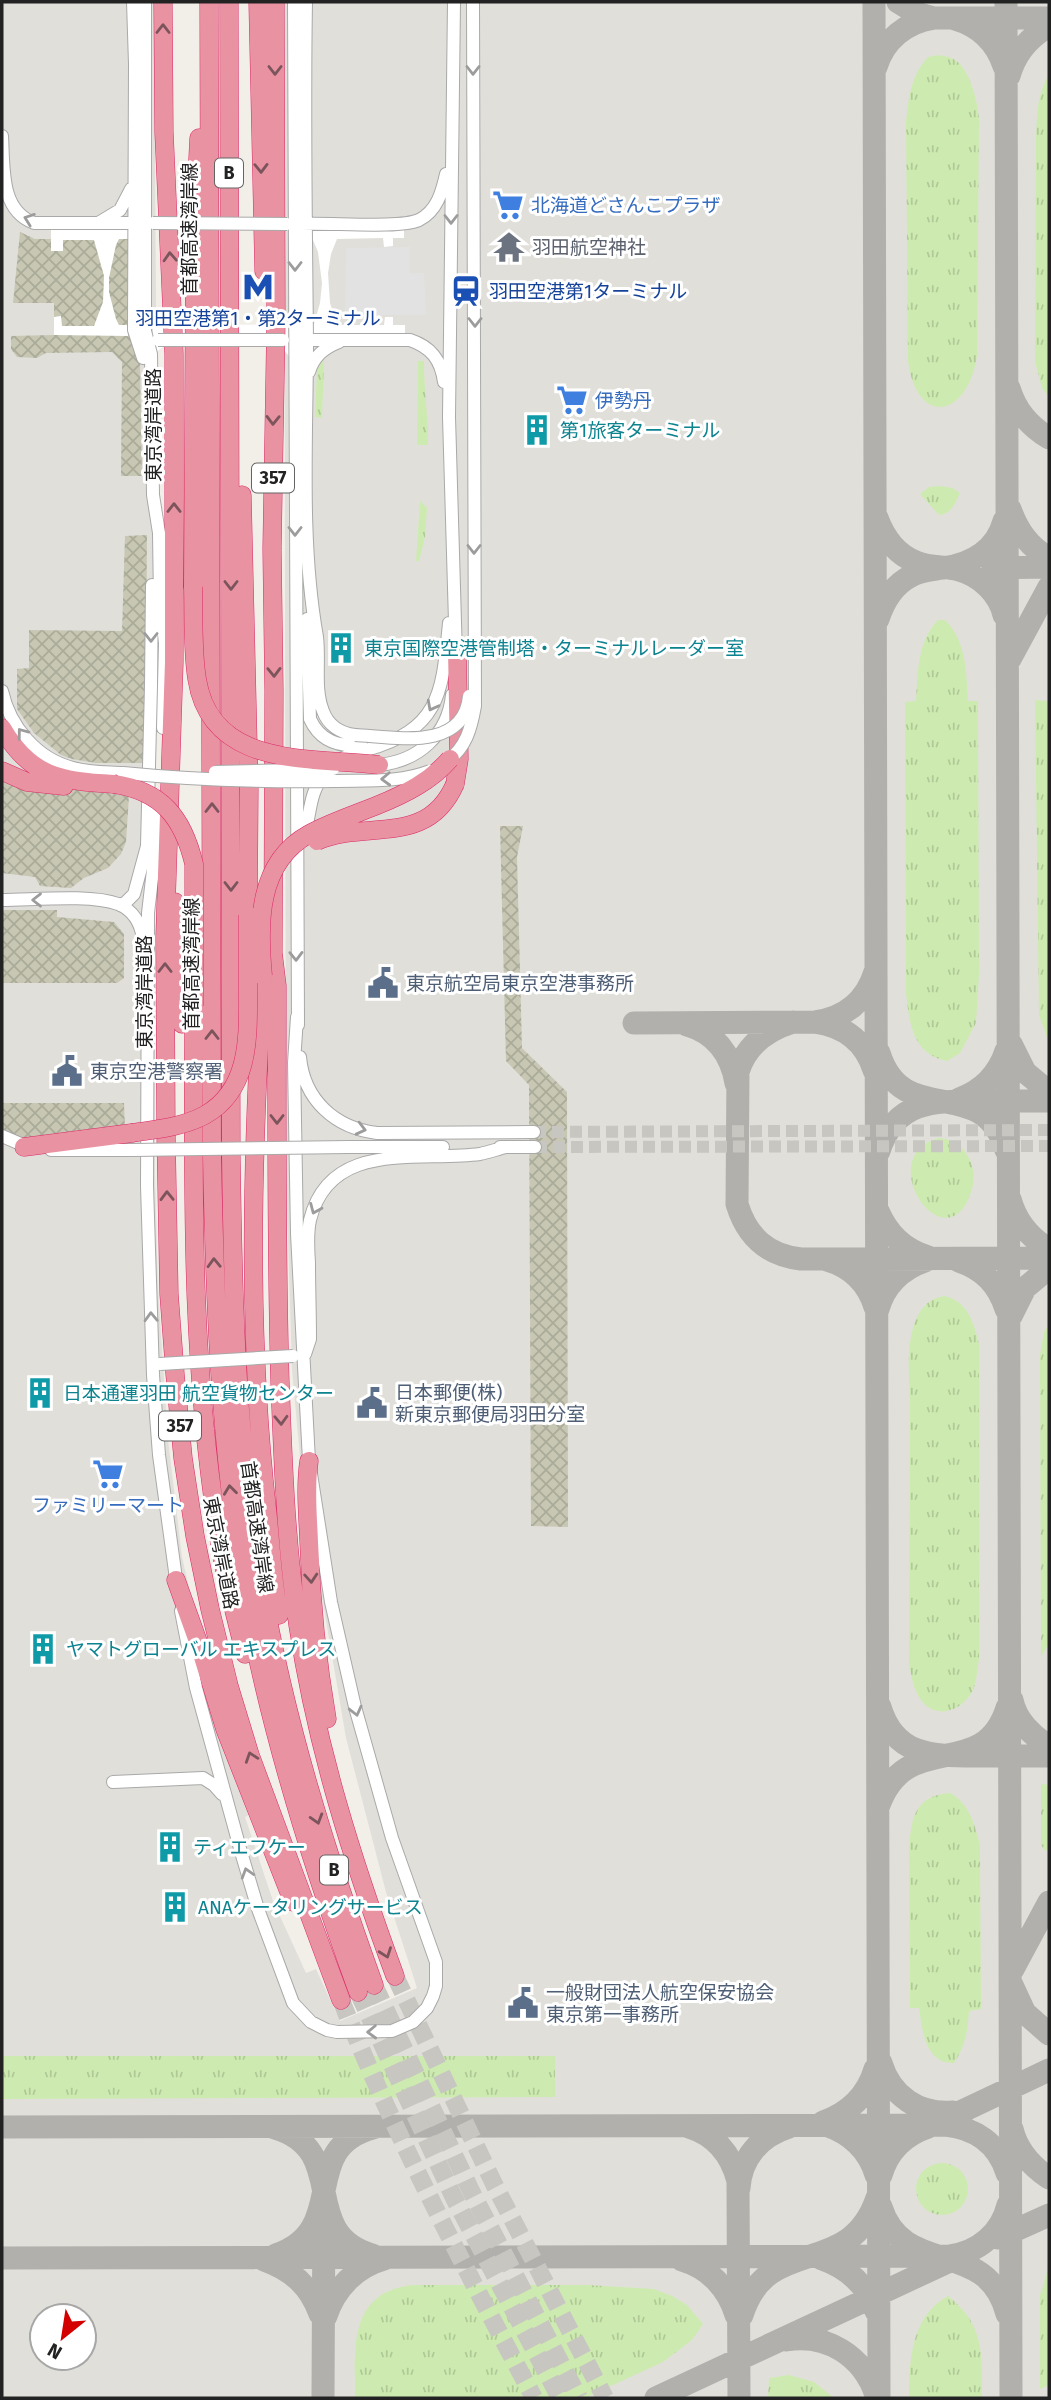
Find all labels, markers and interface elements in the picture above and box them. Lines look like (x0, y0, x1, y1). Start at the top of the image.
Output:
one-way arrow (155, 23, 171, 34)
one-way arrow (267, 65, 283, 76)
one-way arrow (465, 65, 481, 76)
road number: B (215, 158, 243, 188)
street label: 首都高速湾岸線 (178, 162, 201, 296)
one-way arrow (253, 163, 269, 173)
supermarket icon: 北海道どさんこプラザ (491, 188, 525, 222)
place label: 北海道どさんこプラザ (531, 194, 720, 217)
one-way arrow (23, 213, 36, 227)
one-way arrow (443, 214, 459, 224)
temple icon: 羽田航空神社 (492, 230, 526, 264)
place label: 羽田航空神社 (532, 236, 646, 259)
one-way arrow (163, 251, 178, 262)
one-way arrow (287, 261, 303, 272)
metro station icon: 羽田空港第1・第2ターミナル (241, 270, 275, 304)
station icon: 羽田空港第1ターミナル (449, 274, 483, 308)
place label: 羽田空港第1ターミナル (489, 280, 687, 303)
place label: 羽田空港第1・第2ターミナル (135, 307, 381, 330)
one-way arrow (467, 317, 483, 328)
street label: 東京湾岸道路 (142, 368, 165, 482)
supermarket icon: 伊勢丹 (555, 383, 589, 417)
place label: 伊勢丹 (595, 389, 652, 412)
building icon: 第1旅客ターミナル (520, 413, 554, 447)
one-way arrow (266, 415, 281, 426)
place label: 第1旅客ターミナル (560, 419, 720, 442)
road number: 357 (252, 464, 294, 492)
one-way arrow (166, 503, 182, 513)
one-way arrow (287, 526, 303, 537)
one-way arrow (466, 545, 482, 555)
one-way arrow (223, 580, 239, 591)
building icon: 東京国際空港管制塔・ターミナルレーダー室 (324, 631, 358, 665)
one-way arrow (144, 632, 159, 643)
place label: 東京国際空港管制塔・ターミナルレーダー室 (364, 637, 744, 660)
one-way arrow (266, 667, 282, 678)
one-way arrow (427, 698, 440, 711)
one-way arrow (17, 728, 30, 741)
one-way arrow (380, 772, 391, 787)
one-way arrow (204, 802, 220, 813)
one-way arrow (223, 881, 239, 892)
one-way arrow (32, 892, 42, 908)
street label: 首都高速湾岸線 (180, 897, 203, 1031)
street label: 東京湾岸道路 (133, 935, 156, 1049)
one-way arrow (289, 951, 304, 962)
one-way arrow (157, 963, 173, 973)
public building icon: 東京航空局東京空港事務所 (366, 966, 400, 1000)
place label: 東京航空局東京空港事務所 (406, 972, 634, 995)
one-way arrow (204, 1030, 220, 1040)
public building icon: 東京空港警察署 (50, 1054, 84, 1088)
place label: 東京空港警察署 (90, 1060, 223, 1083)
one-way arrow (269, 1115, 285, 1125)
one-way arrow (354, 1121, 366, 1135)
one-way arrow (159, 1190, 175, 1201)
one-way arrow (309, 1202, 323, 1214)
one-way arrow (207, 1257, 222, 1268)
one-way arrow (143, 1311, 159, 1322)
building icon: 日本通運羽田 航空貨物センター (23, 1376, 57, 1410)
place label: 日本郵便(株) 新東京郵便局羽田分室 (395, 1381, 585, 1426)
place label: 日本通運羽田 航空貨物センター (63, 1382, 334, 1405)
public building icon: 日本郵便(株) 新東京郵便局羽田分室 (355, 1386, 389, 1420)
road number: 357 (159, 1412, 201, 1441)
one-way arrow (274, 1415, 289, 1426)
supermarket icon: ファミリーマート (91, 1457, 125, 1491)
street label: 首都高速湾岸線 (236, 1460, 278, 1594)
one-way arrow (223, 1484, 238, 1495)
place label: ファミリーマート (32, 1494, 184, 1517)
street label: 東京湾岸道路 (199, 1495, 243, 1611)
one-way arrow (303, 1573, 318, 1584)
building icon: ヤマトグローバル エキスプレス (26, 1632, 60, 1666)
place label: ヤマトグローバル エキスプレス (66, 1638, 336, 1661)
one-way arrow (348, 1704, 362, 1716)
one-way arrow (245, 1752, 259, 1764)
one-way arrow (309, 1812, 323, 1825)
building icon: ティエフケー (153, 1830, 187, 1864)
place label: ティエフケー (193, 1836, 306, 1859)
road number: B (320, 1856, 348, 1884)
one-way arrow (241, 1867, 255, 1879)
building icon: ANAケータリングサービス (158, 1890, 192, 1924)
place label: ANAケータリングサービス (198, 1896, 423, 1919)
one-way arrow (378, 1947, 392, 1959)
place label: 一般財団法人航空保安協会 東京第一事務所 (546, 1981, 774, 2026)
public building icon: 一般財団法人航空保安協会 東京第一事務所 (506, 1986, 540, 2020)
one-way arrow (366, 2024, 377, 2040)
north arrow (28, 2302, 98, 2372)
text: N (44, 2338, 66, 2364)

